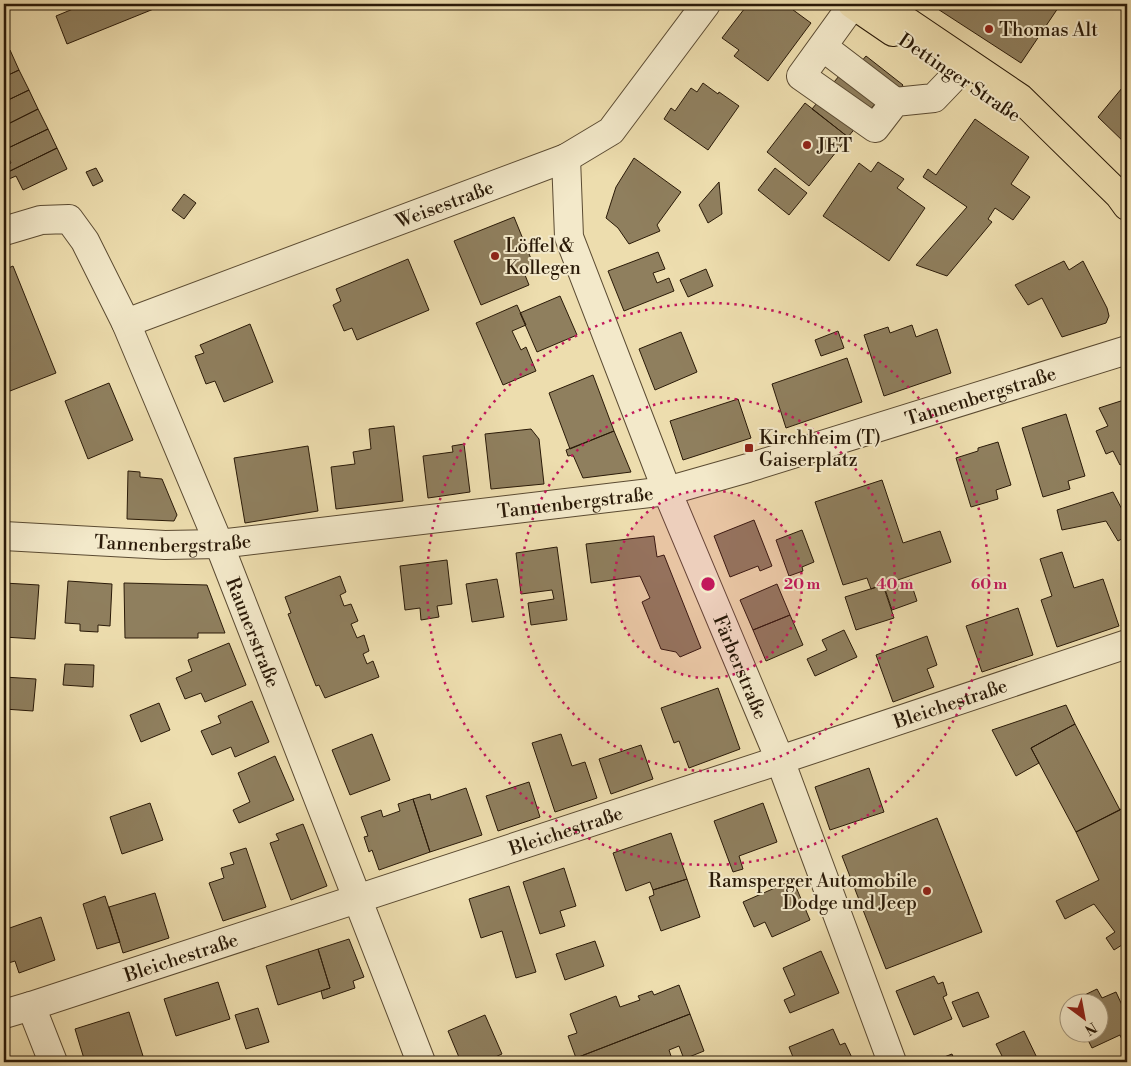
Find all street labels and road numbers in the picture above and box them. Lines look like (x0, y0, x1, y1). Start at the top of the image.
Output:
street label: Dettinger Straße (894, 28, 1025, 128)
street label: Weisestraße (391, 175, 497, 234)
street label: Tannenbergstraße (902, 362, 1059, 431)
street label: Tannenbergstraße (496, 482, 655, 524)
street label: Tannenbergstraße (94, 529, 253, 558)
street label: Raunerstraße (220, 574, 285, 691)
street label: Färberstraße (707, 611, 772, 723)
street label: Bleichestraße (890, 674, 1011, 735)
street label: Bleichestraße (505, 801, 626, 862)
street label: Bleichestraße (120, 928, 241, 988)

